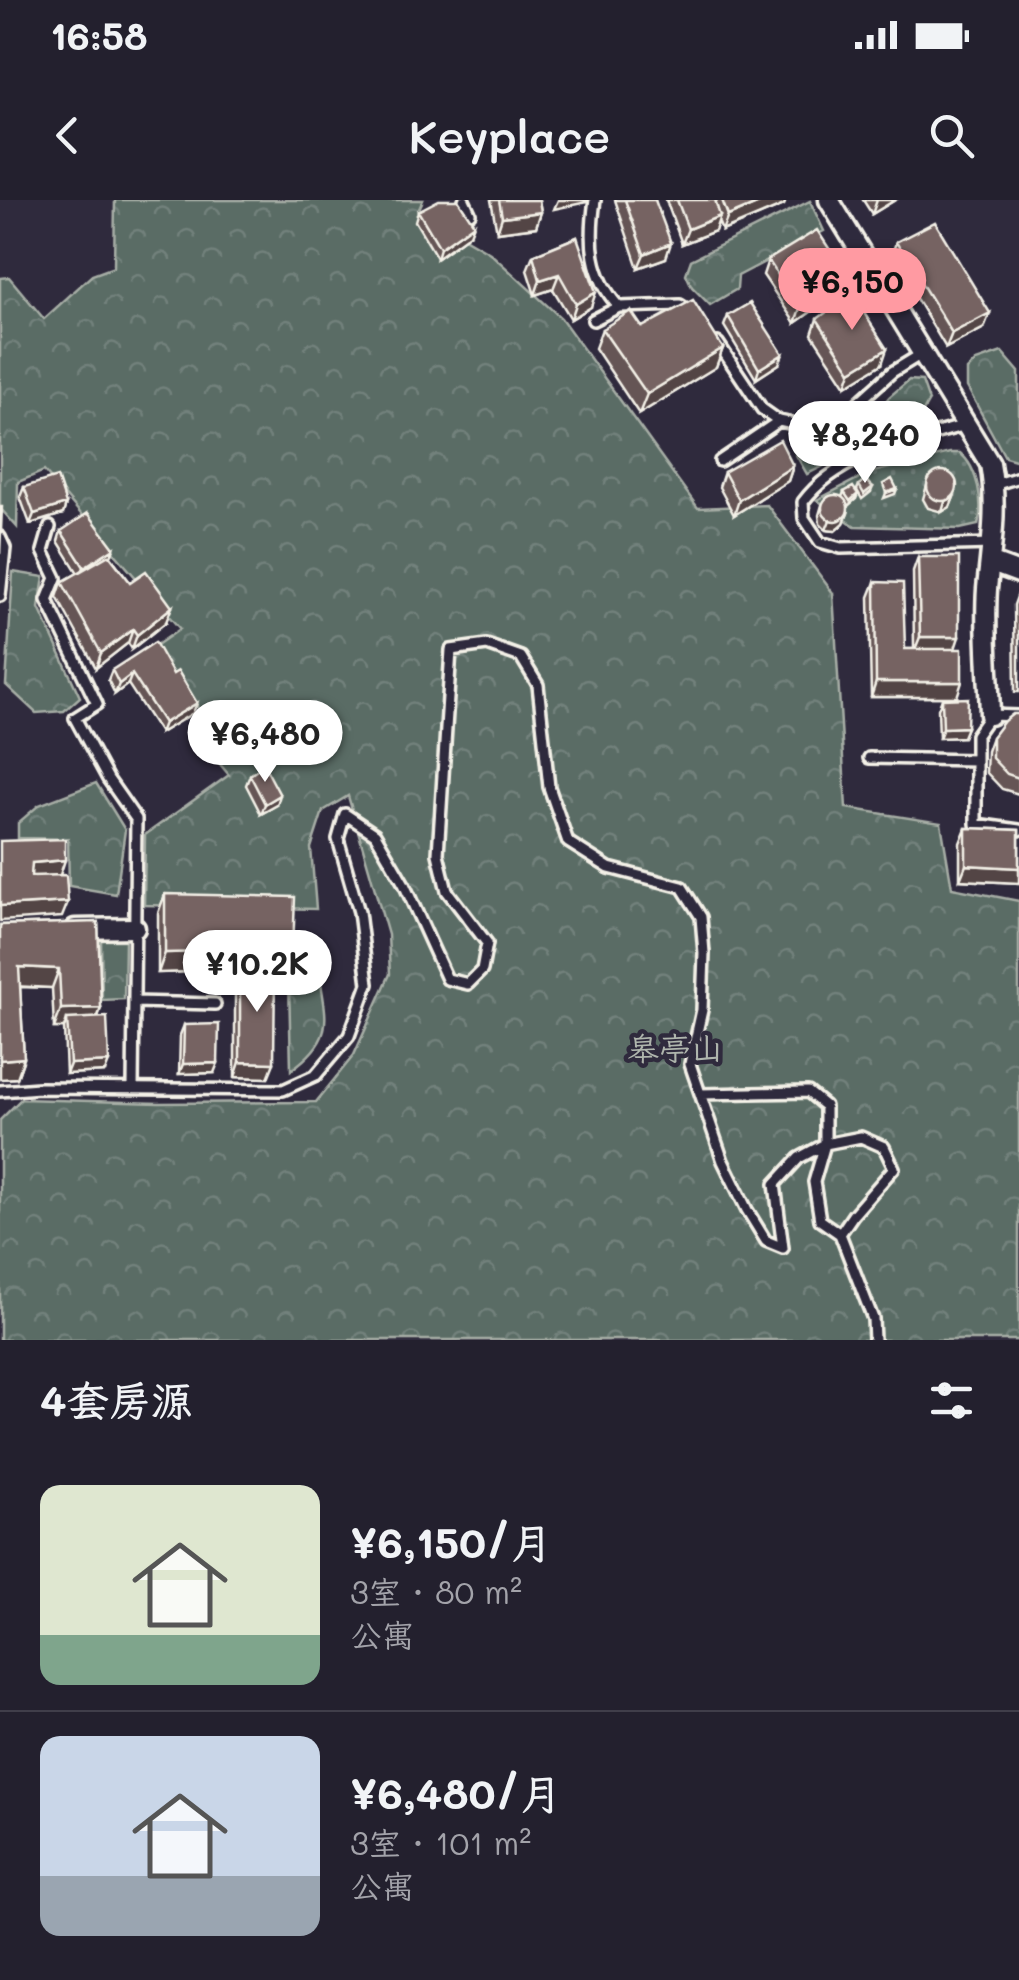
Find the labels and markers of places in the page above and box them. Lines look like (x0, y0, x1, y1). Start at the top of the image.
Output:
pin: ¥6,150 (771, 248, 933, 333)
pin: ¥8,240 (784, 401, 946, 486)
pin: ¥6,480 (184, 700, 346, 785)
pin: ¥10.2K (176, 930, 338, 1015)

